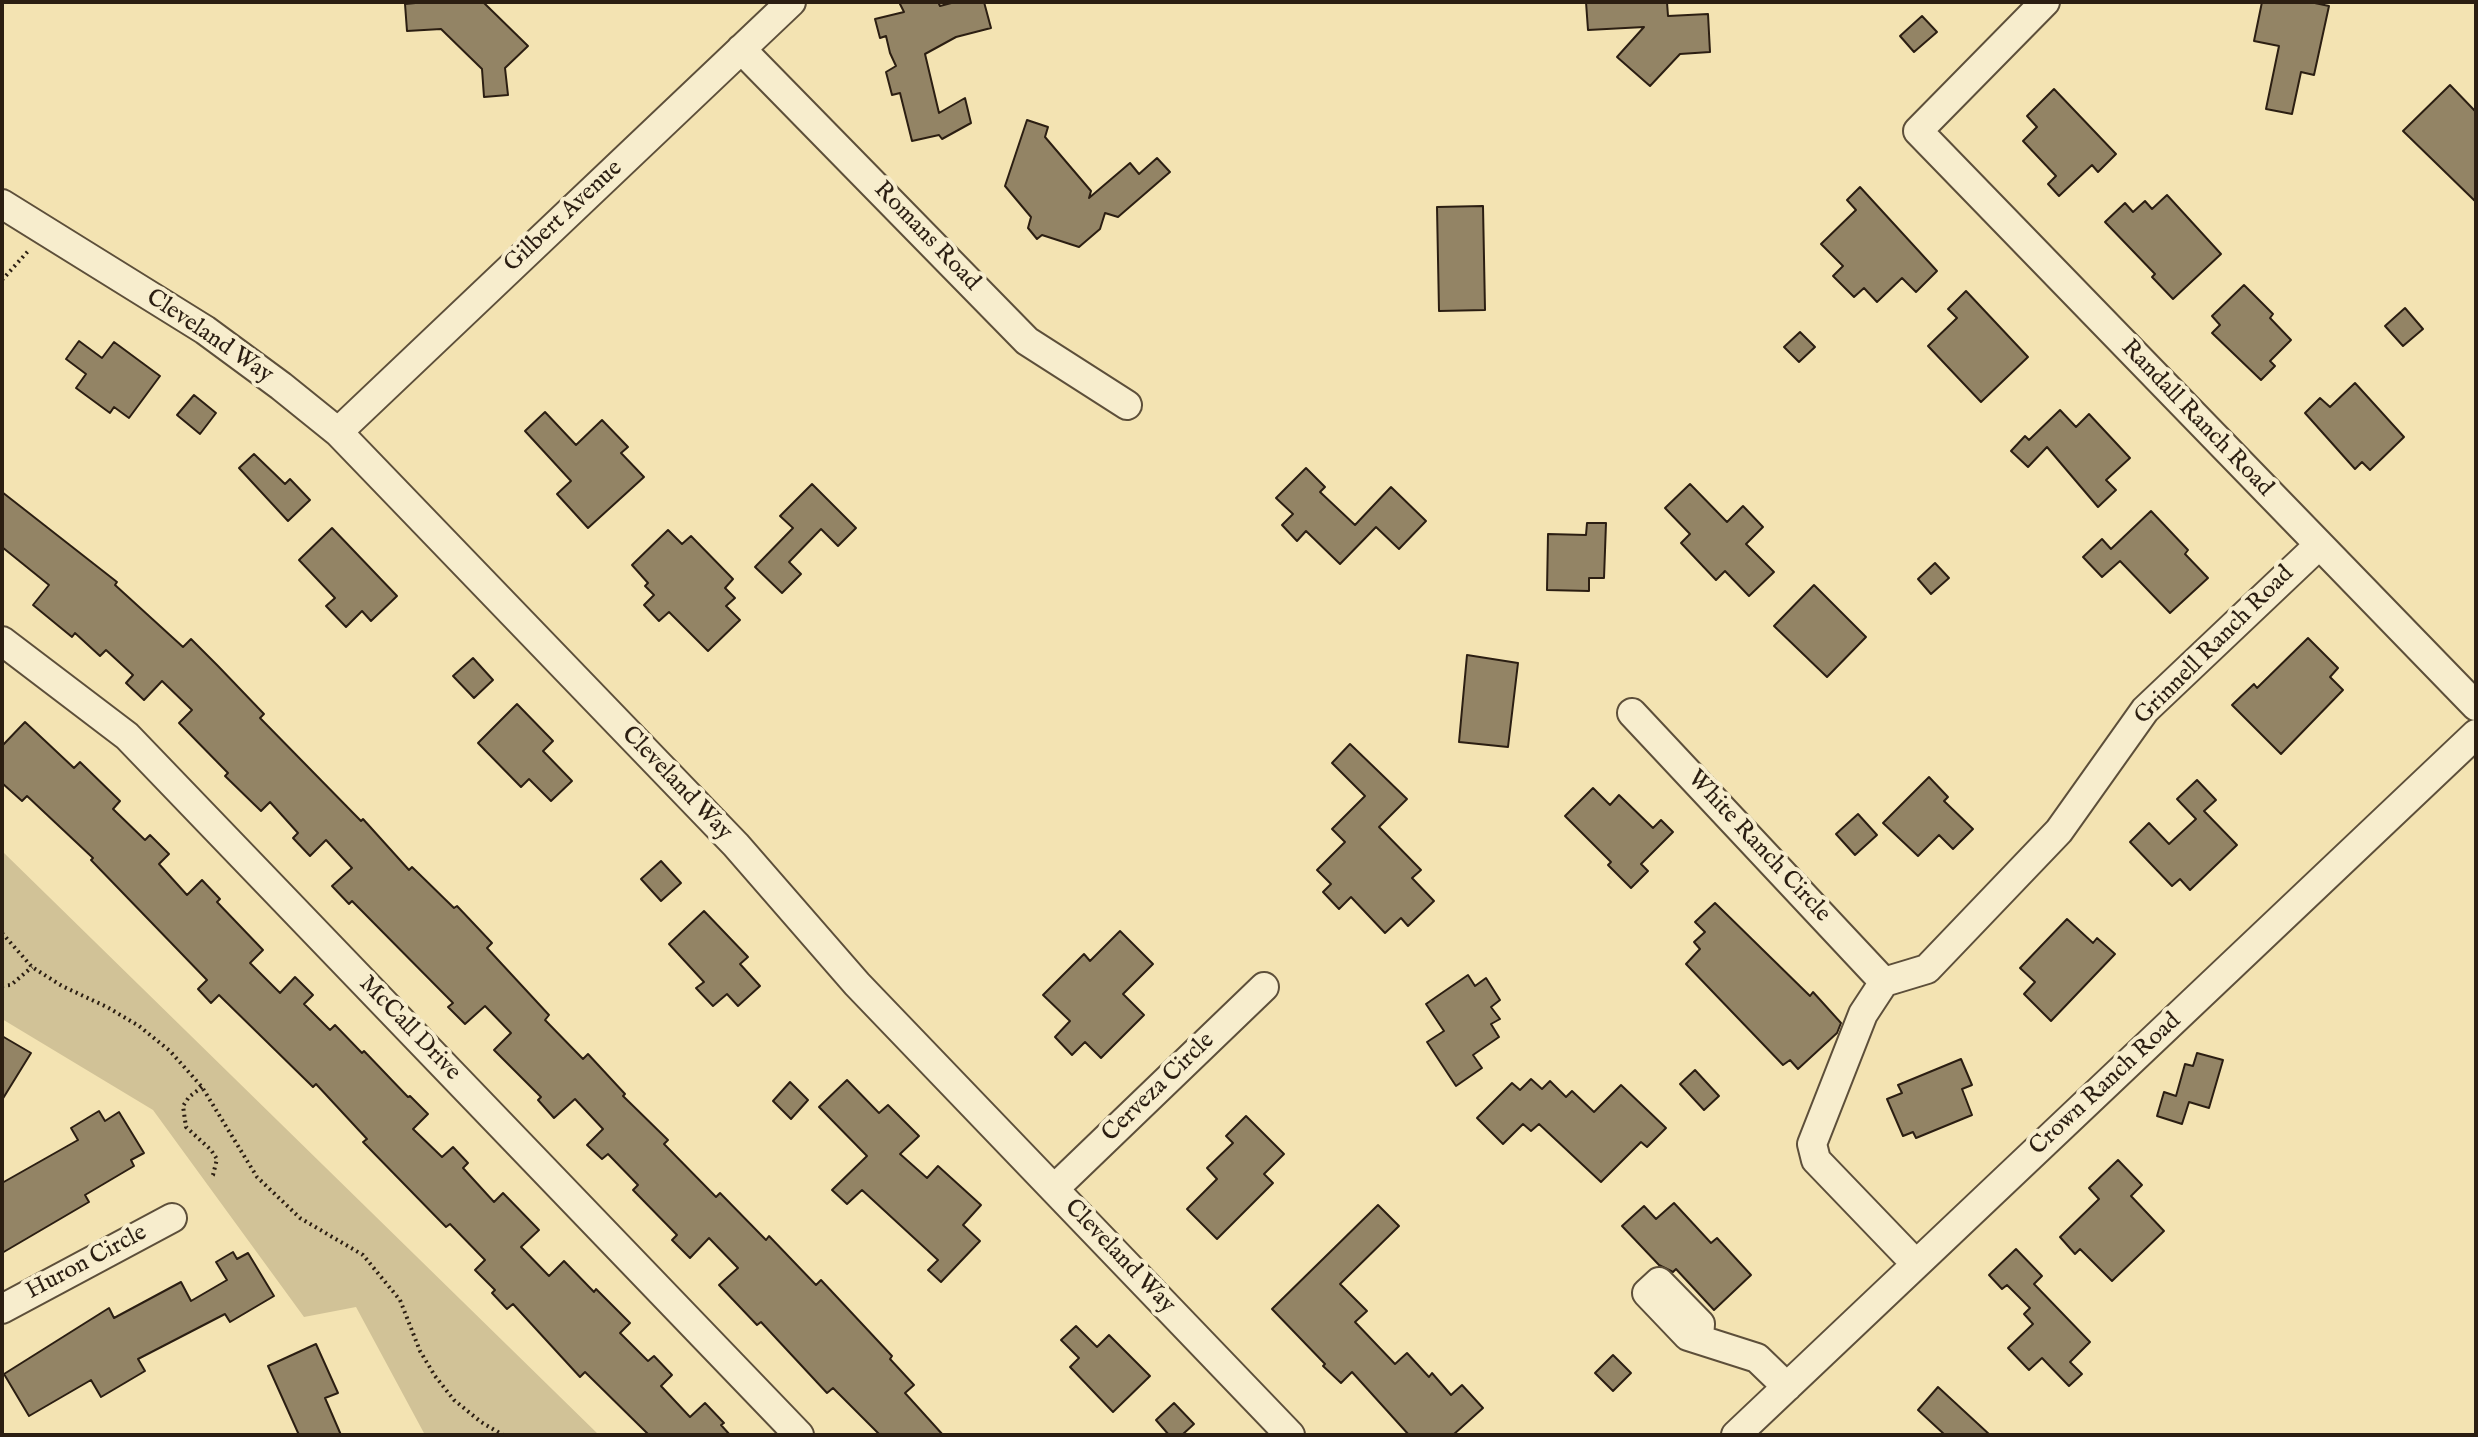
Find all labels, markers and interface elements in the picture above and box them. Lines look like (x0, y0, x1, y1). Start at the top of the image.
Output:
street label: Gilbert Avenue (499, 155, 629, 279)
street label: Romans Road (867, 176, 985, 298)
street label: Cleveland Way (140, 284, 278, 390)
street label: Randall Ranch Road (2114, 335, 2278, 503)
street label: Grinnell Ranch Road (2129, 560, 2301, 732)
street label: Cleveland Way (614, 721, 738, 847)
street label: White Ranch Circle (1680, 765, 1836, 929)
street label: McCall Drive (352, 971, 466, 1087)
street label: Crown Ranch Road (2024, 1008, 2188, 1162)
street label: Cerveza Circle (1097, 1027, 1221, 1149)
street label: Cleveland Way (1057, 1194, 1181, 1320)
street label: Huron Circle (22, 1219, 152, 1307)

